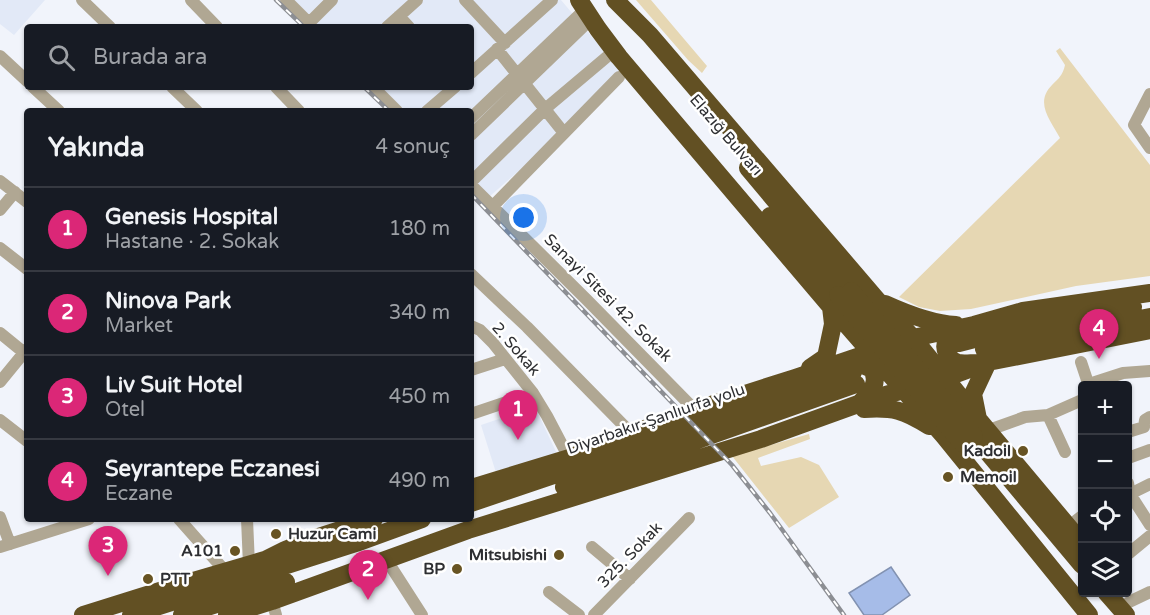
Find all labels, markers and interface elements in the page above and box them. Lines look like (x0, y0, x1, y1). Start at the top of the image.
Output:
search box (24, 24, 474, 90)
icon: search (45, 41, 78, 74)
text: Burada ara (93, 44, 207, 70)
street label: Elazığ Bulvarı (685, 90, 767, 180)
text: Yakında (48, 132, 145, 163)
text: 4 sonuç (376, 135, 450, 159)
your location (509, 203, 538, 232)
text: Genesis Hospital (105, 204, 278, 230)
text: 1 (61, 217, 74, 241)
text: 180 m (389, 217, 450, 241)
text: Hastane · 2. Sokak (105, 230, 279, 254)
street label: Sanayi Sitesi 42. Sokak (540, 230, 676, 366)
text: Ninova Park (105, 288, 231, 314)
text: 2 (61, 301, 74, 325)
text: 340 m (389, 301, 450, 325)
pin: 4 (1080, 310, 1118, 359)
text: Market (105, 314, 173, 338)
street label: 2. Sokak (487, 318, 545, 380)
text: Liv Suit Hotel (105, 372, 243, 398)
street label: Diyarbakır-Şanlıurfa yolu (564, 379, 748, 459)
map controls (1078, 381, 1132, 597)
button: + (1078, 381, 1132, 435)
text: 3 (61, 385, 74, 409)
text: 450 m (389, 385, 450, 409)
pin: 1 (498, 390, 538, 440)
text: Otel (105, 398, 145, 422)
button: − (1078, 435, 1132, 489)
place label: Kadoil (963, 441, 1011, 461)
marker: Kadoil (1016, 444, 1030, 458)
text: Seyrantepe Eczanesi (105, 456, 320, 482)
place label: Memoil (960, 467, 1017, 487)
text: 4 (61, 469, 74, 493)
text: 490 m (389, 469, 450, 493)
marker: Memoil (941, 470, 955, 484)
text: Eczane (105, 482, 173, 506)
button: locate (1078, 489, 1132, 543)
street label: 325. Sokak (594, 518, 667, 592)
place label: Huzur Cami (288, 524, 376, 544)
pin: 3 (88, 526, 128, 576)
marker: Huzur Cami (269, 527, 283, 541)
place label: A101 (181, 541, 223, 561)
button: layers (1078, 543, 1132, 597)
marker: A101 (228, 544, 242, 558)
place label: Mitsubishi (469, 545, 547, 565)
marker: Mitsubishi (552, 548, 566, 562)
pin: 2 (348, 550, 388, 600)
place label: BP (423, 559, 445, 579)
marker: BP (450, 562, 464, 576)
place label: PTT (160, 569, 190, 589)
marker: PTT (141, 572, 155, 586)

